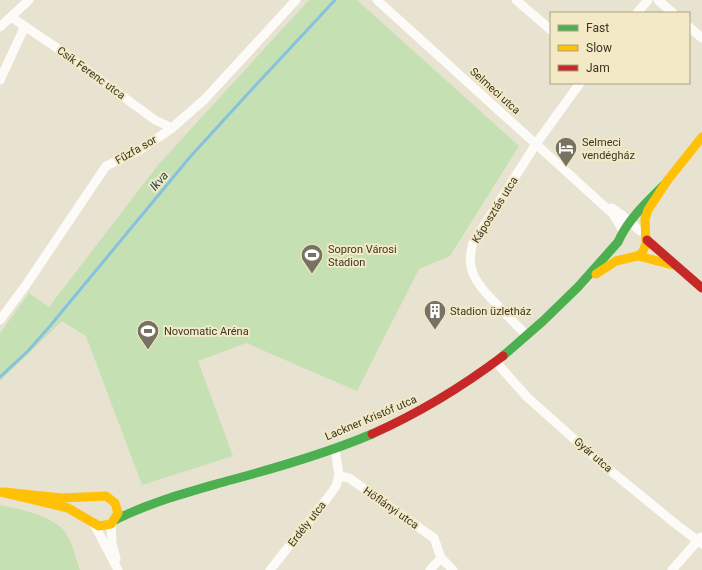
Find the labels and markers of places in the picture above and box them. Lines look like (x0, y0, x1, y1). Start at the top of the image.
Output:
hotel icon: Selmeci vendégház (553, 135, 579, 168)
place label: Selmeci vendégház (582, 136, 635, 162)
sports icon: Sopron Városi Stadion (299, 242, 325, 275)
place label: Sopron Városi Stadion (328, 243, 397, 269)
building icon: Stadion üzletház (422, 298, 448, 331)
place label: Stadion üzletház (450, 305, 532, 318)
sports icon: Novomatic Aréna (135, 318, 161, 351)
place label: Novomatic Aréna (164, 325, 249, 338)

